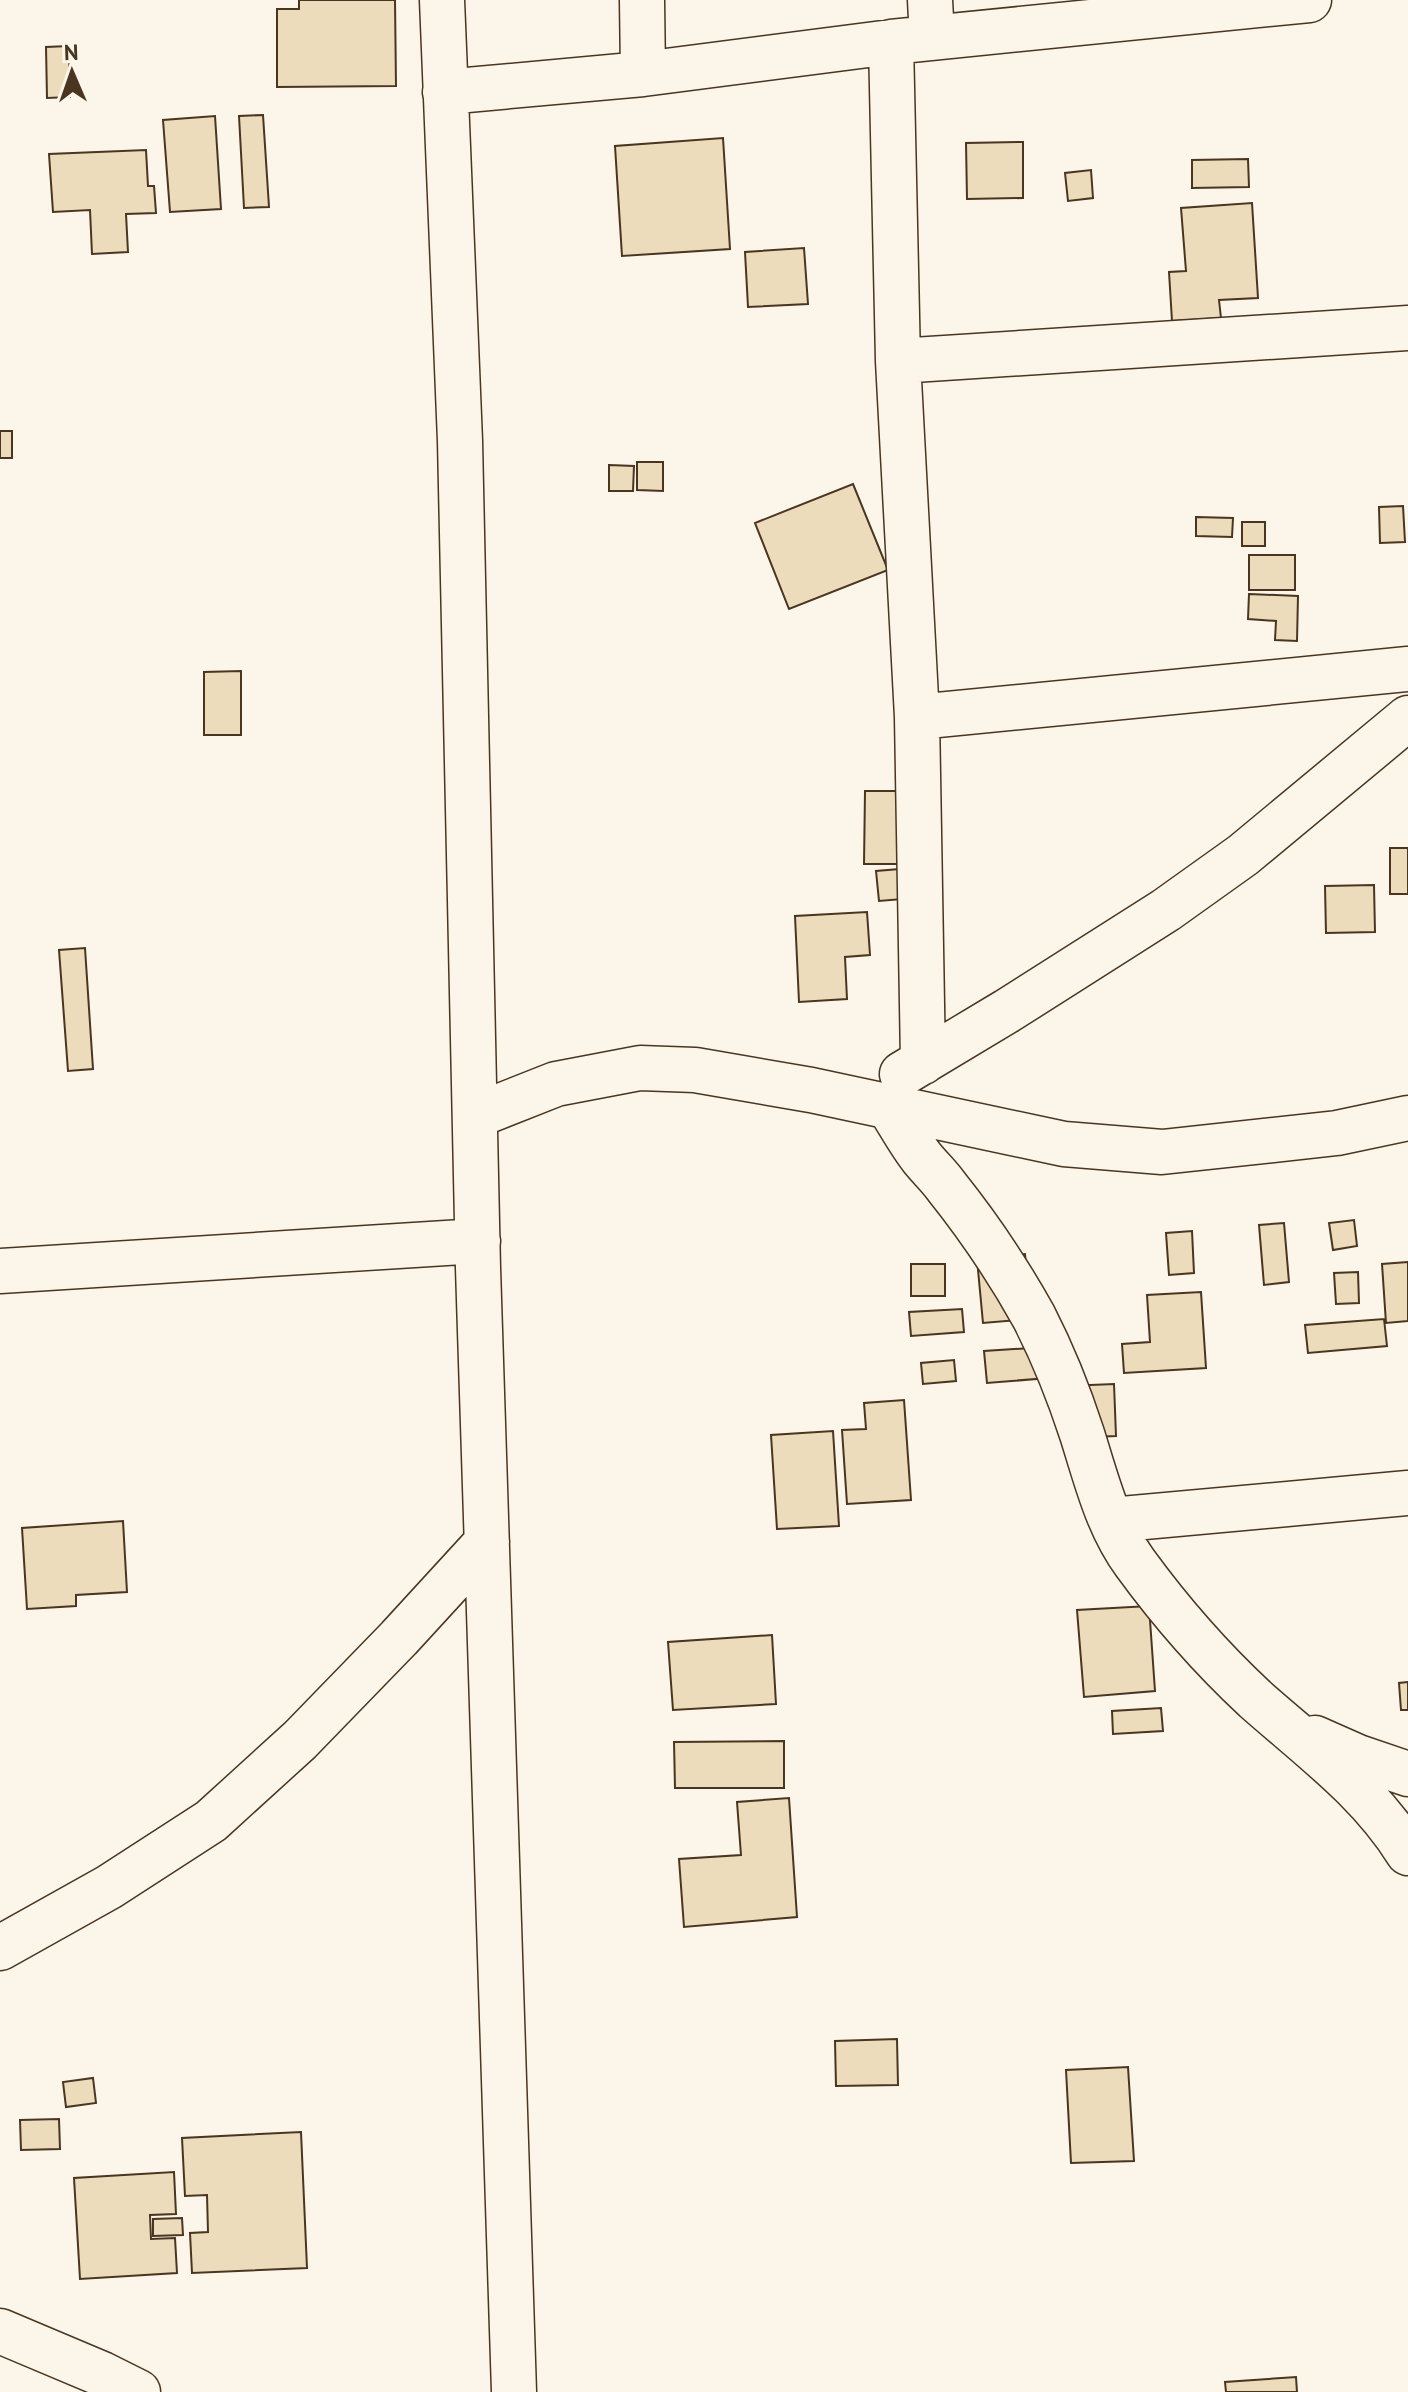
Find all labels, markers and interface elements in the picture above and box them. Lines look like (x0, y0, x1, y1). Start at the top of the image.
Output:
north arrow (32, 32, 112, 112)
text: N (64, 38, 79, 66)

